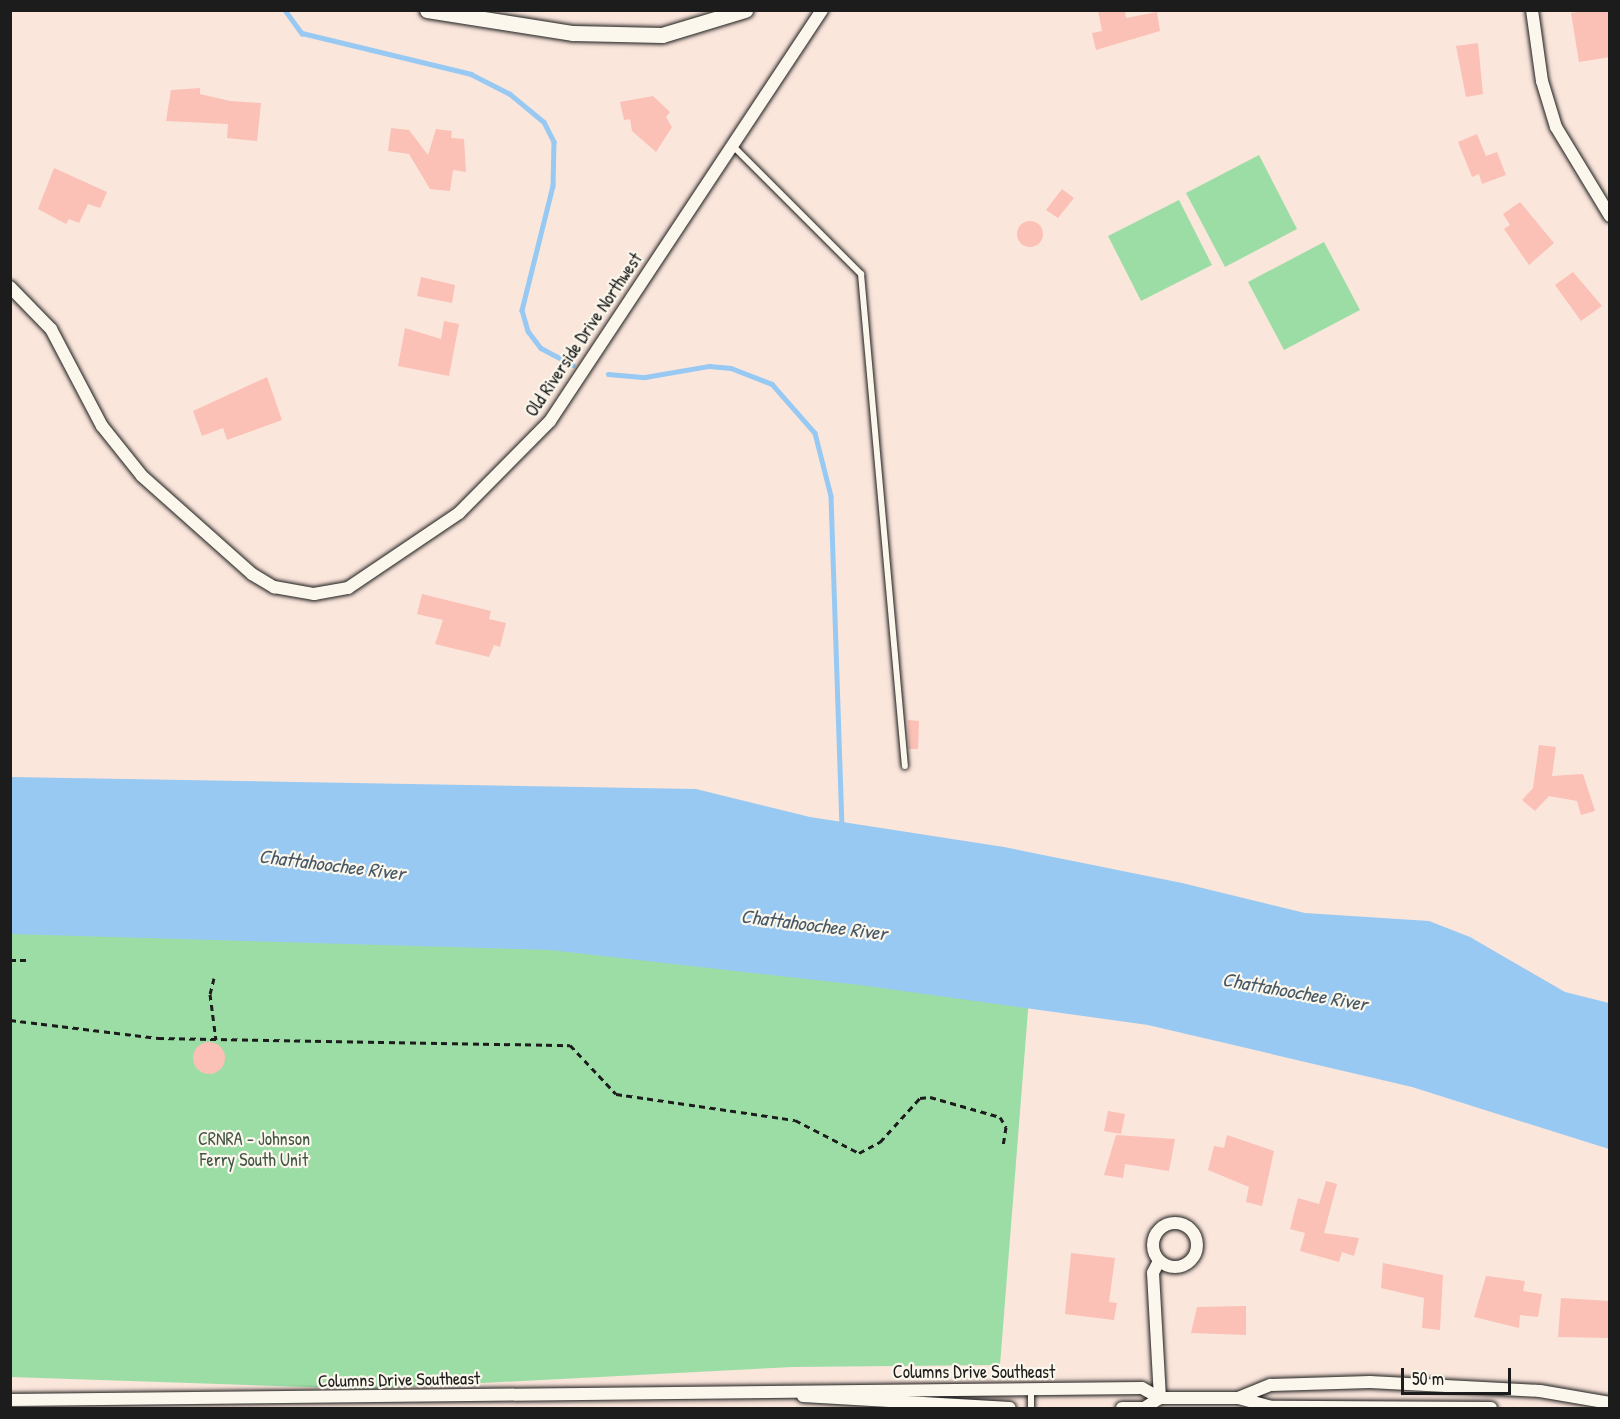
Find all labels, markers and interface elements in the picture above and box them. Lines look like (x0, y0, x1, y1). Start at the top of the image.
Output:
street label: Old Riverside Drive Northwest (521, 249, 647, 421)
water label: Chattahoochee River (257, 843, 407, 885)
water label: Chattahoochee River (739, 903, 889, 945)
water label: Chattahoochee River (1220, 966, 1370, 1016)
park label: CRNRA - Johnson Ferry South Unit (198, 1129, 310, 1172)
scale bar (1404, 1356, 1514, 1394)
street label: Columns Drive Southeast (893, 1361, 1055, 1383)
text: 50 m (1412, 1366, 1444, 1391)
street label: Columns Drive Southeast (318, 1368, 480, 1392)

